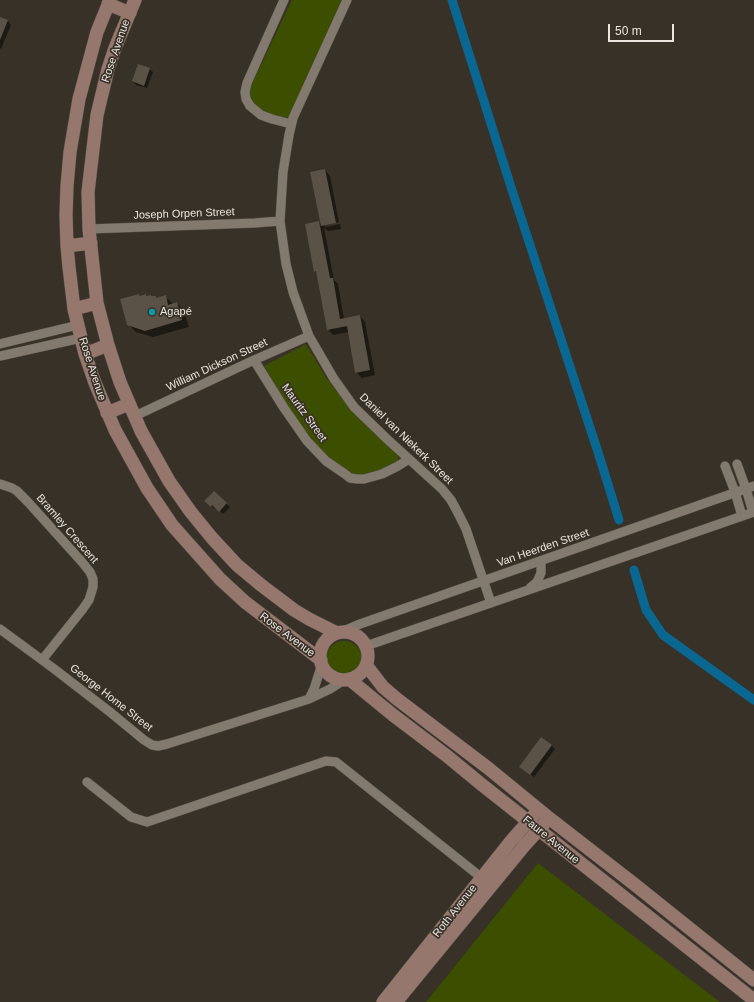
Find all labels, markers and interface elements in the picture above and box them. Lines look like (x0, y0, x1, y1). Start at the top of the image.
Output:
scale bar (610, 16, 676, 42)
street label: Rose Avenue (99, 18, 133, 84)
text: 50 m (615, 24, 642, 38)
street label: Joseph Orpen Street (133, 206, 235, 222)
place label: Agapé (160, 305, 192, 319)
marker: Agapé (147, 307, 157, 317)
street label: Rose Avenue (76, 336, 108, 402)
street label: William Dickson Street (164, 336, 270, 394)
street label: Mauritz Street (279, 381, 329, 445)
street label: Daniel van Niekerk Street (357, 391, 455, 487)
street label: Bramley Crescent (33, 492, 101, 566)
street label: Van Heerden Street (495, 526, 591, 570)
street label: Rose Avenue (257, 610, 317, 660)
street label: George Home Street (67, 662, 155, 734)
street label: Faure Avenue (520, 813, 582, 867)
street label: Roth Avenue (430, 882, 480, 940)

